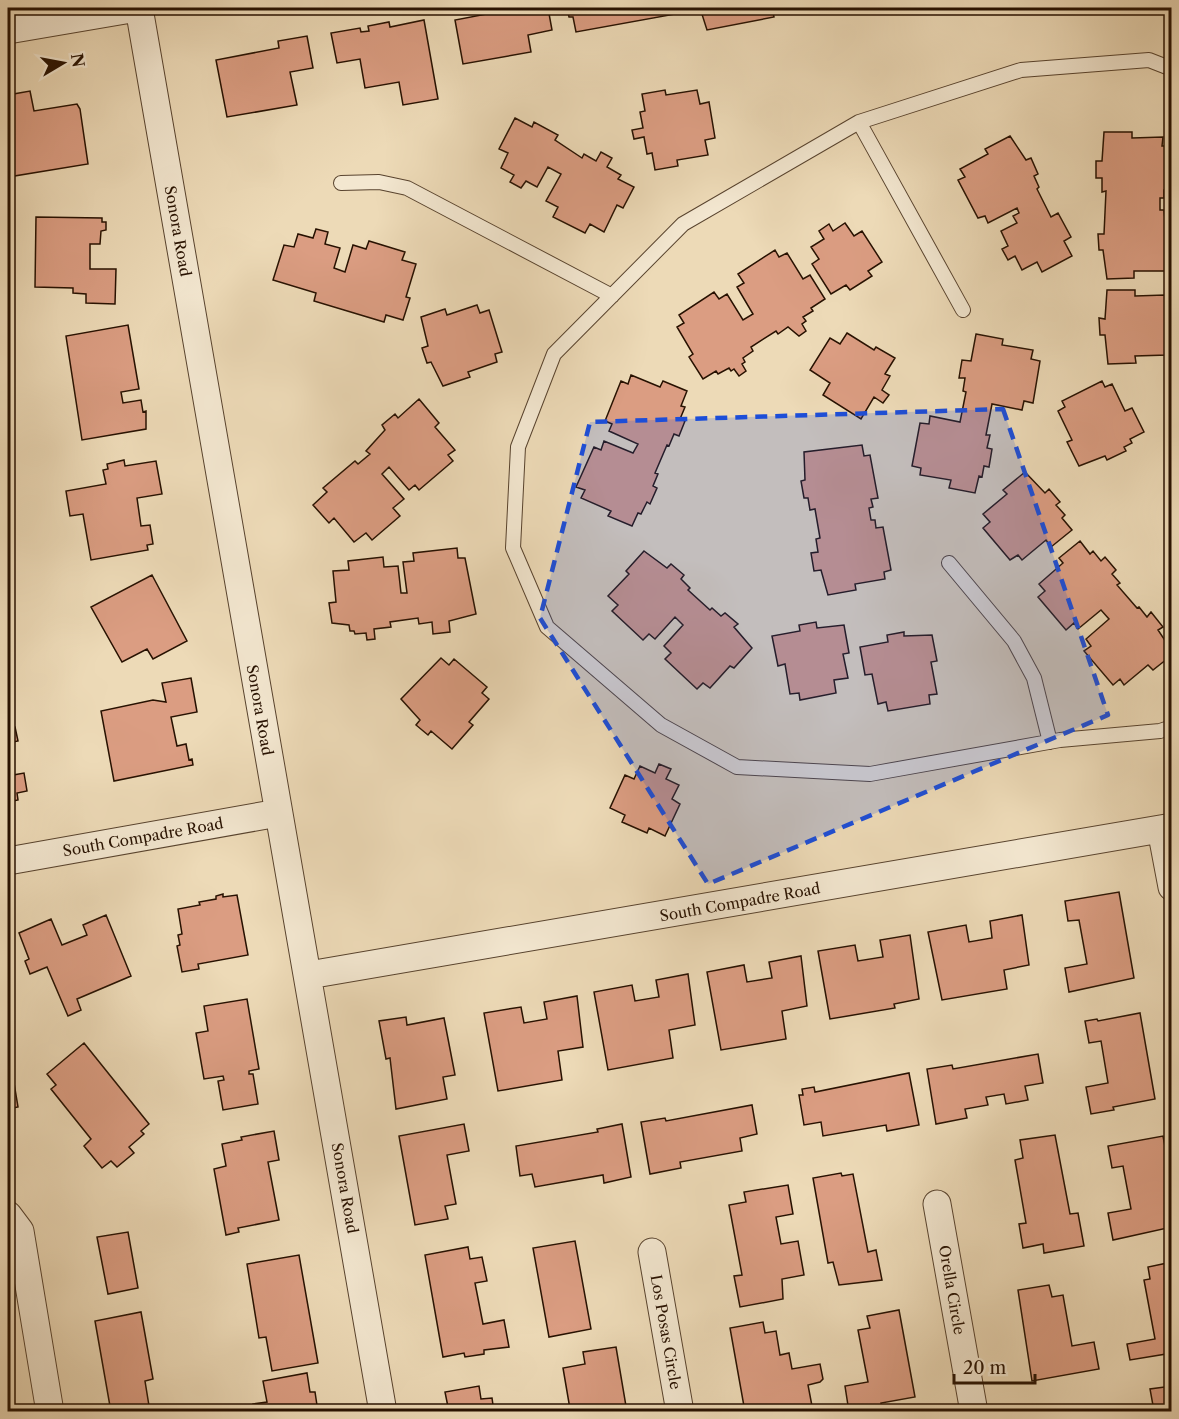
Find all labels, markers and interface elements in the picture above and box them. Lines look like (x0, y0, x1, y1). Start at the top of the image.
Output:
north arrow (33, 33, 93, 93)
text: N (67, 52, 89, 69)
street label: Sonora Road (161, 184, 195, 278)
street label: Sonora Road (243, 663, 277, 757)
street label: South Compadre Road (61, 814, 225, 860)
street label: South Compadre Road (658, 879, 822, 925)
street label: Sonora Road (328, 1141, 362, 1235)
street label: Orella Circle (935, 1244, 969, 1336)
street label: Los Posas Circle (647, 1273, 685, 1391)
scale bar (954, 1347, 1035, 1385)
text: 20 m (963, 1357, 1007, 1379)

